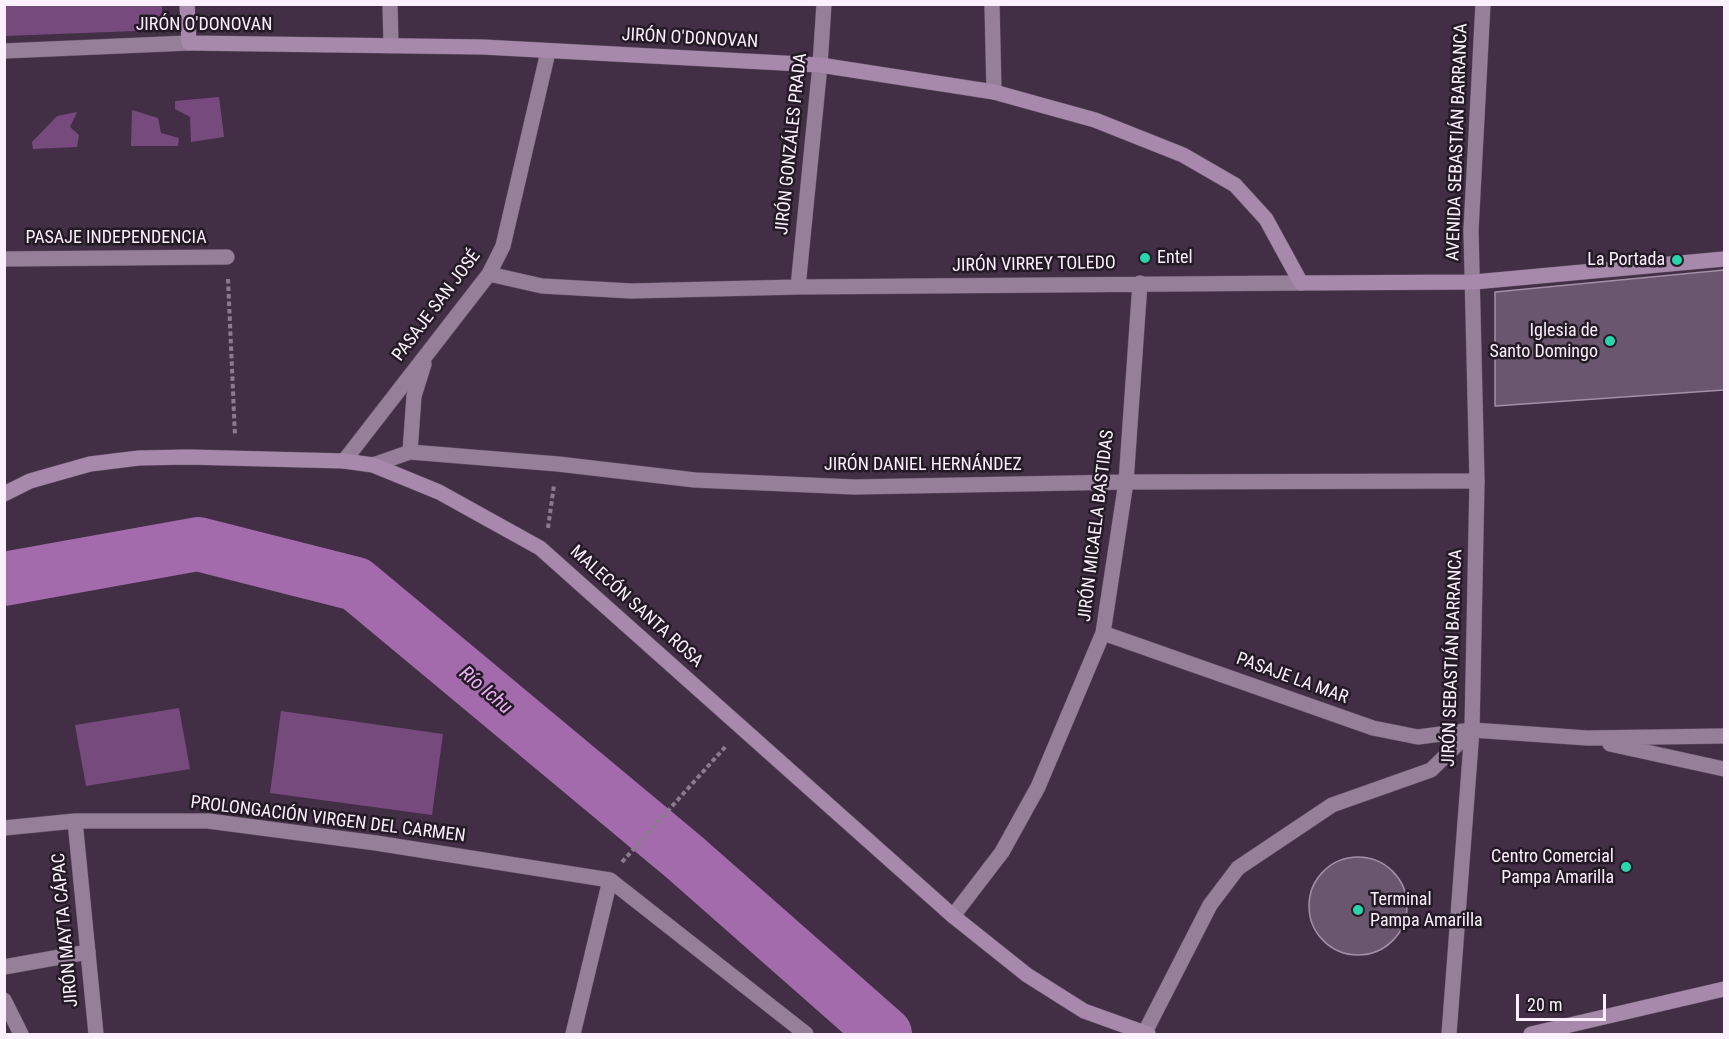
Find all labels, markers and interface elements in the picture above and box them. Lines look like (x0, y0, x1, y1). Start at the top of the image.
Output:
street label: JIRÓN O'DONOVAN (136, 14, 272, 36)
street label: AVENIDA SEBASTIÁN BARRANCA (1443, 23, 1473, 261)
street label: JIRÓN O'DONOVAN (621, 25, 759, 53)
street label: JIRÓN GONZÁLES PRADA (772, 52, 812, 236)
street label: PASAJE INDEPENDENCIA (25, 227, 207, 249)
street label: PASAJE SAN JOSÉ (388, 246, 486, 366)
place label: Entel (1157, 247, 1193, 269)
place label: La Portada (1587, 249, 1665, 271)
marker: Entel (1138, 251, 1152, 265)
street label: JIRÓN VIRREY TOLEDO (952, 253, 1116, 277)
marker: La Portada (1670, 253, 1684, 267)
place label: Iglesia de Santo Domingo (1489, 320, 1598, 362)
marker: Iglesia de Santo Domingo (1603, 334, 1617, 348)
street label: JIRÓN MICAELA BASTIDAS (1075, 429, 1119, 623)
street label: JIRÓN DANIEL HERNÁNDEZ (824, 454, 1022, 476)
street label: MALECÓN SANTA ROSA (565, 541, 707, 673)
street label: JIRÓN SEBASTIÁN BARRANCA (1438, 549, 1468, 767)
street label: PASAJE LA MAR (1233, 649, 1351, 709)
water label: Río Ichu (454, 662, 516, 720)
street label: PROLONGACIÓN VIRGEN DEL CARMEN (189, 792, 467, 848)
place label: Centro Comercial Pampa Amarilla (1491, 846, 1614, 888)
street label: JIRÓN MAYTA CÁPAC (48, 852, 84, 1008)
marker: Centro Comercial Pampa Amarilla (1619, 860, 1633, 874)
place label: Terminal Pampa Amarilla (1370, 889, 1483, 932)
marker: Terminal Pampa Amarilla (1351, 903, 1365, 917)
scale bar (1519, 982, 1609, 1020)
text: 20 m (1527, 994, 1562, 1015)

